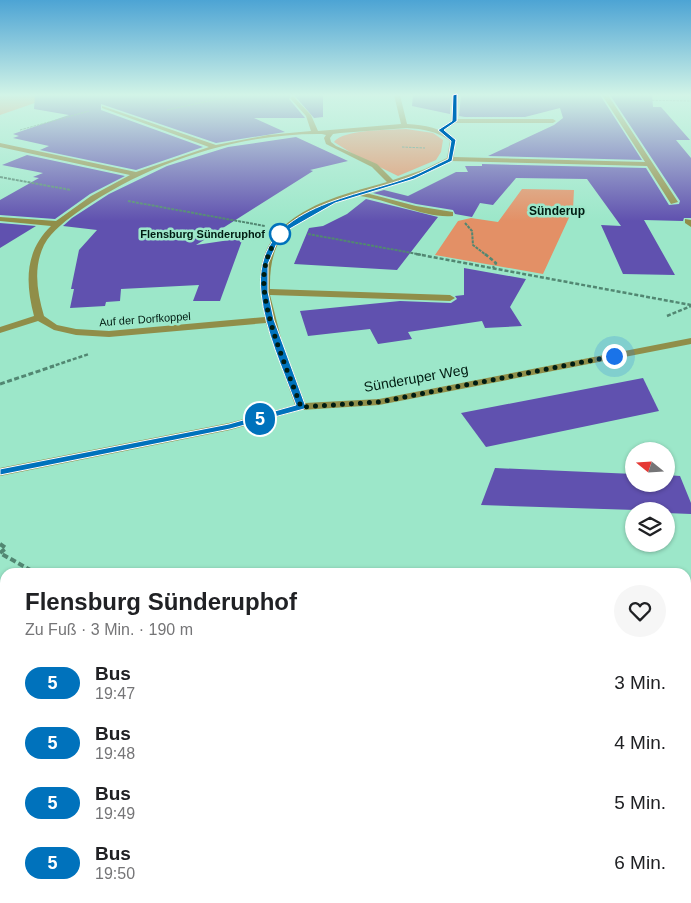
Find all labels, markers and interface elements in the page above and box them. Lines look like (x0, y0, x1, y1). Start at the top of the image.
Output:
district label: Sünderup (529, 204, 585, 218)
marker: Flensburg Sünderuphof (269, 223, 291, 245)
place label: Flensburg Sünderuphof (140, 228, 265, 240)
street label: Auf der Dorfkoppel (99, 310, 191, 328)
your location (602, 344, 627, 369)
street label: Sünderuper Weg (363, 361, 469, 395)
line badge: 5 (244, 403, 276, 435)
text: 5 (255, 409, 265, 429)
north arrow (625, 442, 675, 492)
map controls (625, 442, 675, 552)
button: layers (625, 502, 675, 552)
button: heart (614, 585, 666, 637)
text: Flensburg Sünderuphof (25, 588, 297, 615)
text: Zu Fuß · 3 Min. · 190 m (25, 621, 193, 638)
text: Bus (95, 663, 131, 684)
text: 3 Min. (614, 672, 666, 693)
text: 5 (47, 673, 58, 693)
text: 19:47 (95, 685, 135, 702)
text: Bus (95, 723, 131, 744)
text: 4 Min. (614, 732, 666, 753)
text: 5 (47, 733, 58, 753)
text: 19:48 (95, 745, 135, 762)
text: Bus (95, 783, 131, 804)
text: 5 Min. (614, 792, 666, 813)
text: 5 (47, 793, 58, 813)
text: 19:49 (95, 805, 135, 822)
text: Bus (95, 843, 131, 864)
text: 6 Min. (614, 852, 666, 873)
text: 5 (47, 853, 58, 873)
text: 19:50 (95, 865, 135, 882)

